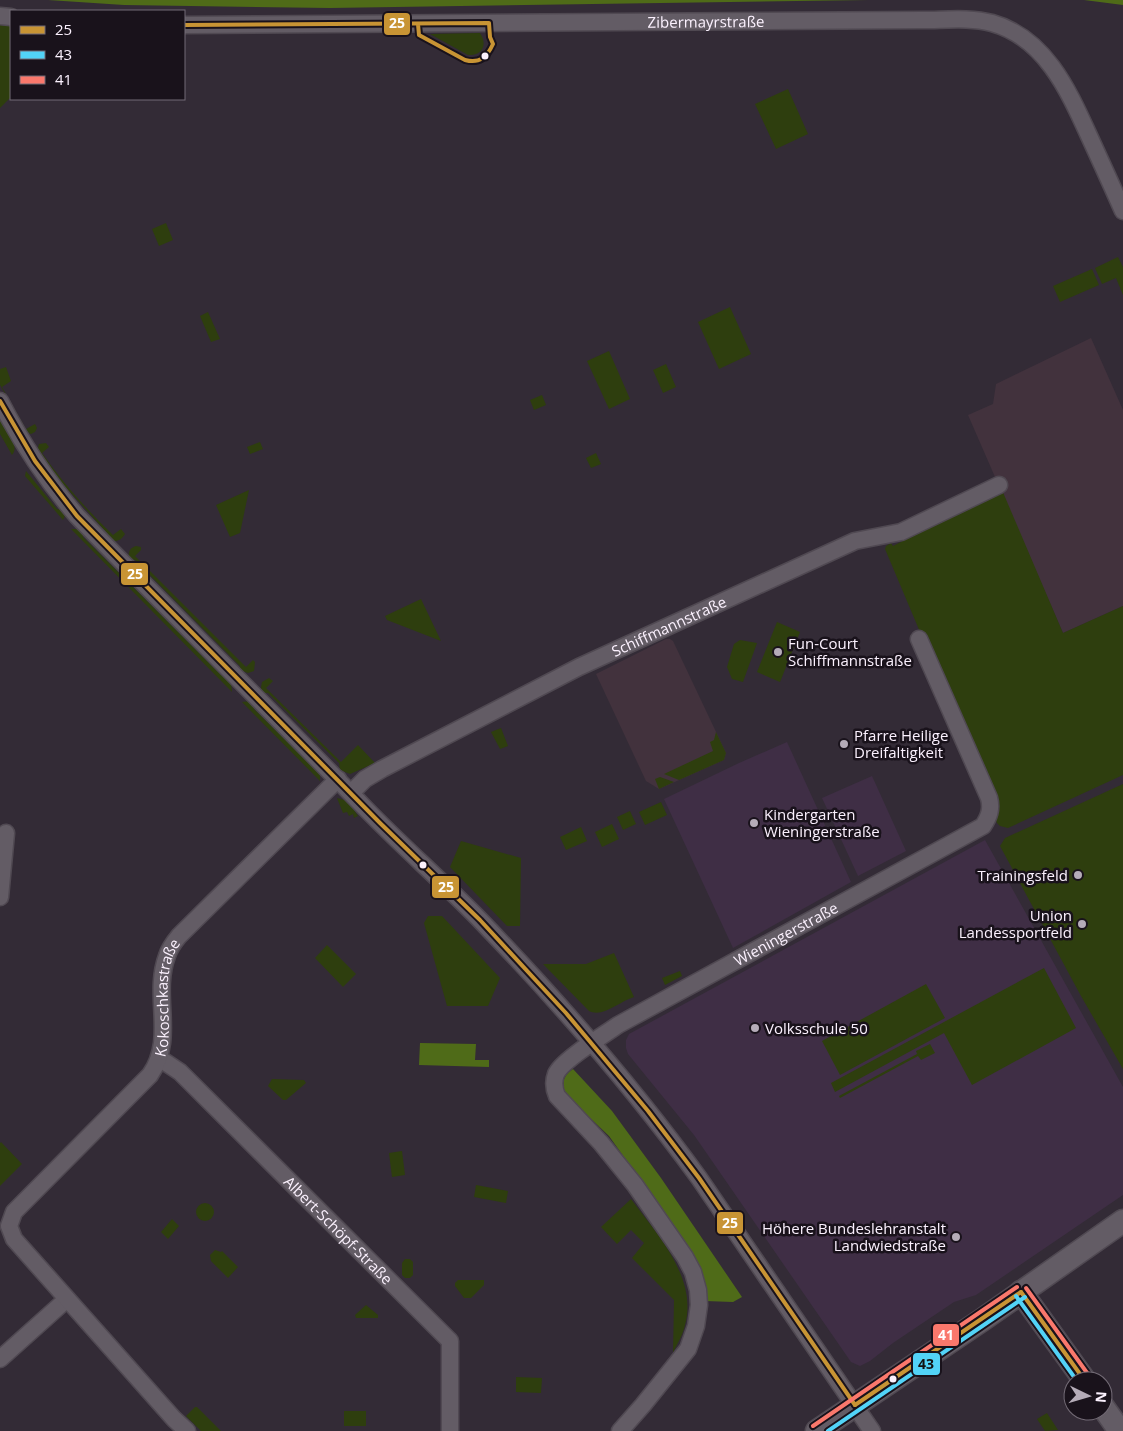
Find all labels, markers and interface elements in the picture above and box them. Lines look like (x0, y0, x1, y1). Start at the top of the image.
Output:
legend (10, 10, 185, 100)
street label: Zibermayrstraße (648, 11, 764, 32)
line badge: 25 (383, 12, 411, 36)
text: 25 (389, 13, 405, 32)
text: 25 (55, 19, 72, 39)
text: 43 (55, 44, 72, 64)
unlabelled marker (480, 51, 490, 61)
text: 41 (55, 69, 72, 89)
line badge: 25 (120, 562, 149, 586)
text: 25 (127, 564, 143, 583)
street label: Schiffmannstraße (608, 591, 729, 661)
place label: Fun-Court Schiffmannstraße (788, 633, 912, 670)
marker: Fun-Court Schiffmannstraße (772, 646, 784, 658)
place label: Pfarre Heilige Dreifaltigkeit (854, 725, 948, 762)
marker: Pfarre Heilige Dreifaltigkeit (838, 738, 850, 750)
place label: Kindergarten Wieningerstraße (764, 804, 880, 841)
marker: Kindergarten Wieningerstraße (748, 817, 760, 829)
unlabelled marker (418, 860, 428, 870)
place label: Trainingsfeld (978, 865, 1068, 885)
marker: Trainingsfeld (1072, 869, 1084, 881)
line badge: 25 (431, 875, 460, 899)
text: 25 (438, 877, 454, 896)
street label: Wieningerstraße (730, 897, 841, 970)
place label: Union Landessportfeld (959, 905, 1072, 942)
marker: Union Landessportfeld (1076, 918, 1088, 930)
street label: Kokoschkastraße (150, 934, 184, 1059)
place label: Volksschule 50 (765, 1018, 868, 1038)
marker: Volksschule 50 (749, 1022, 761, 1034)
street label: Albert-Schöpf-Straße (280, 1171, 397, 1288)
line badge: 25 (716, 1211, 744, 1235)
text: 25 (722, 1213, 738, 1232)
place label: Höhere Bundeslehranstalt Landwiedstraße (762, 1218, 946, 1255)
marker: Höhere Bundeslehranstalt Landwiedstraße (950, 1231, 962, 1243)
line badge: 41 (932, 1323, 960, 1347)
text: 41 (938, 1325, 954, 1344)
line badge: 43 (912, 1352, 941, 1376)
text: 43 (918, 1354, 934, 1373)
north arrow (1063, 1371, 1113, 1421)
unlabelled marker (888, 1374, 898, 1384)
text: N (1091, 1391, 1111, 1404)

